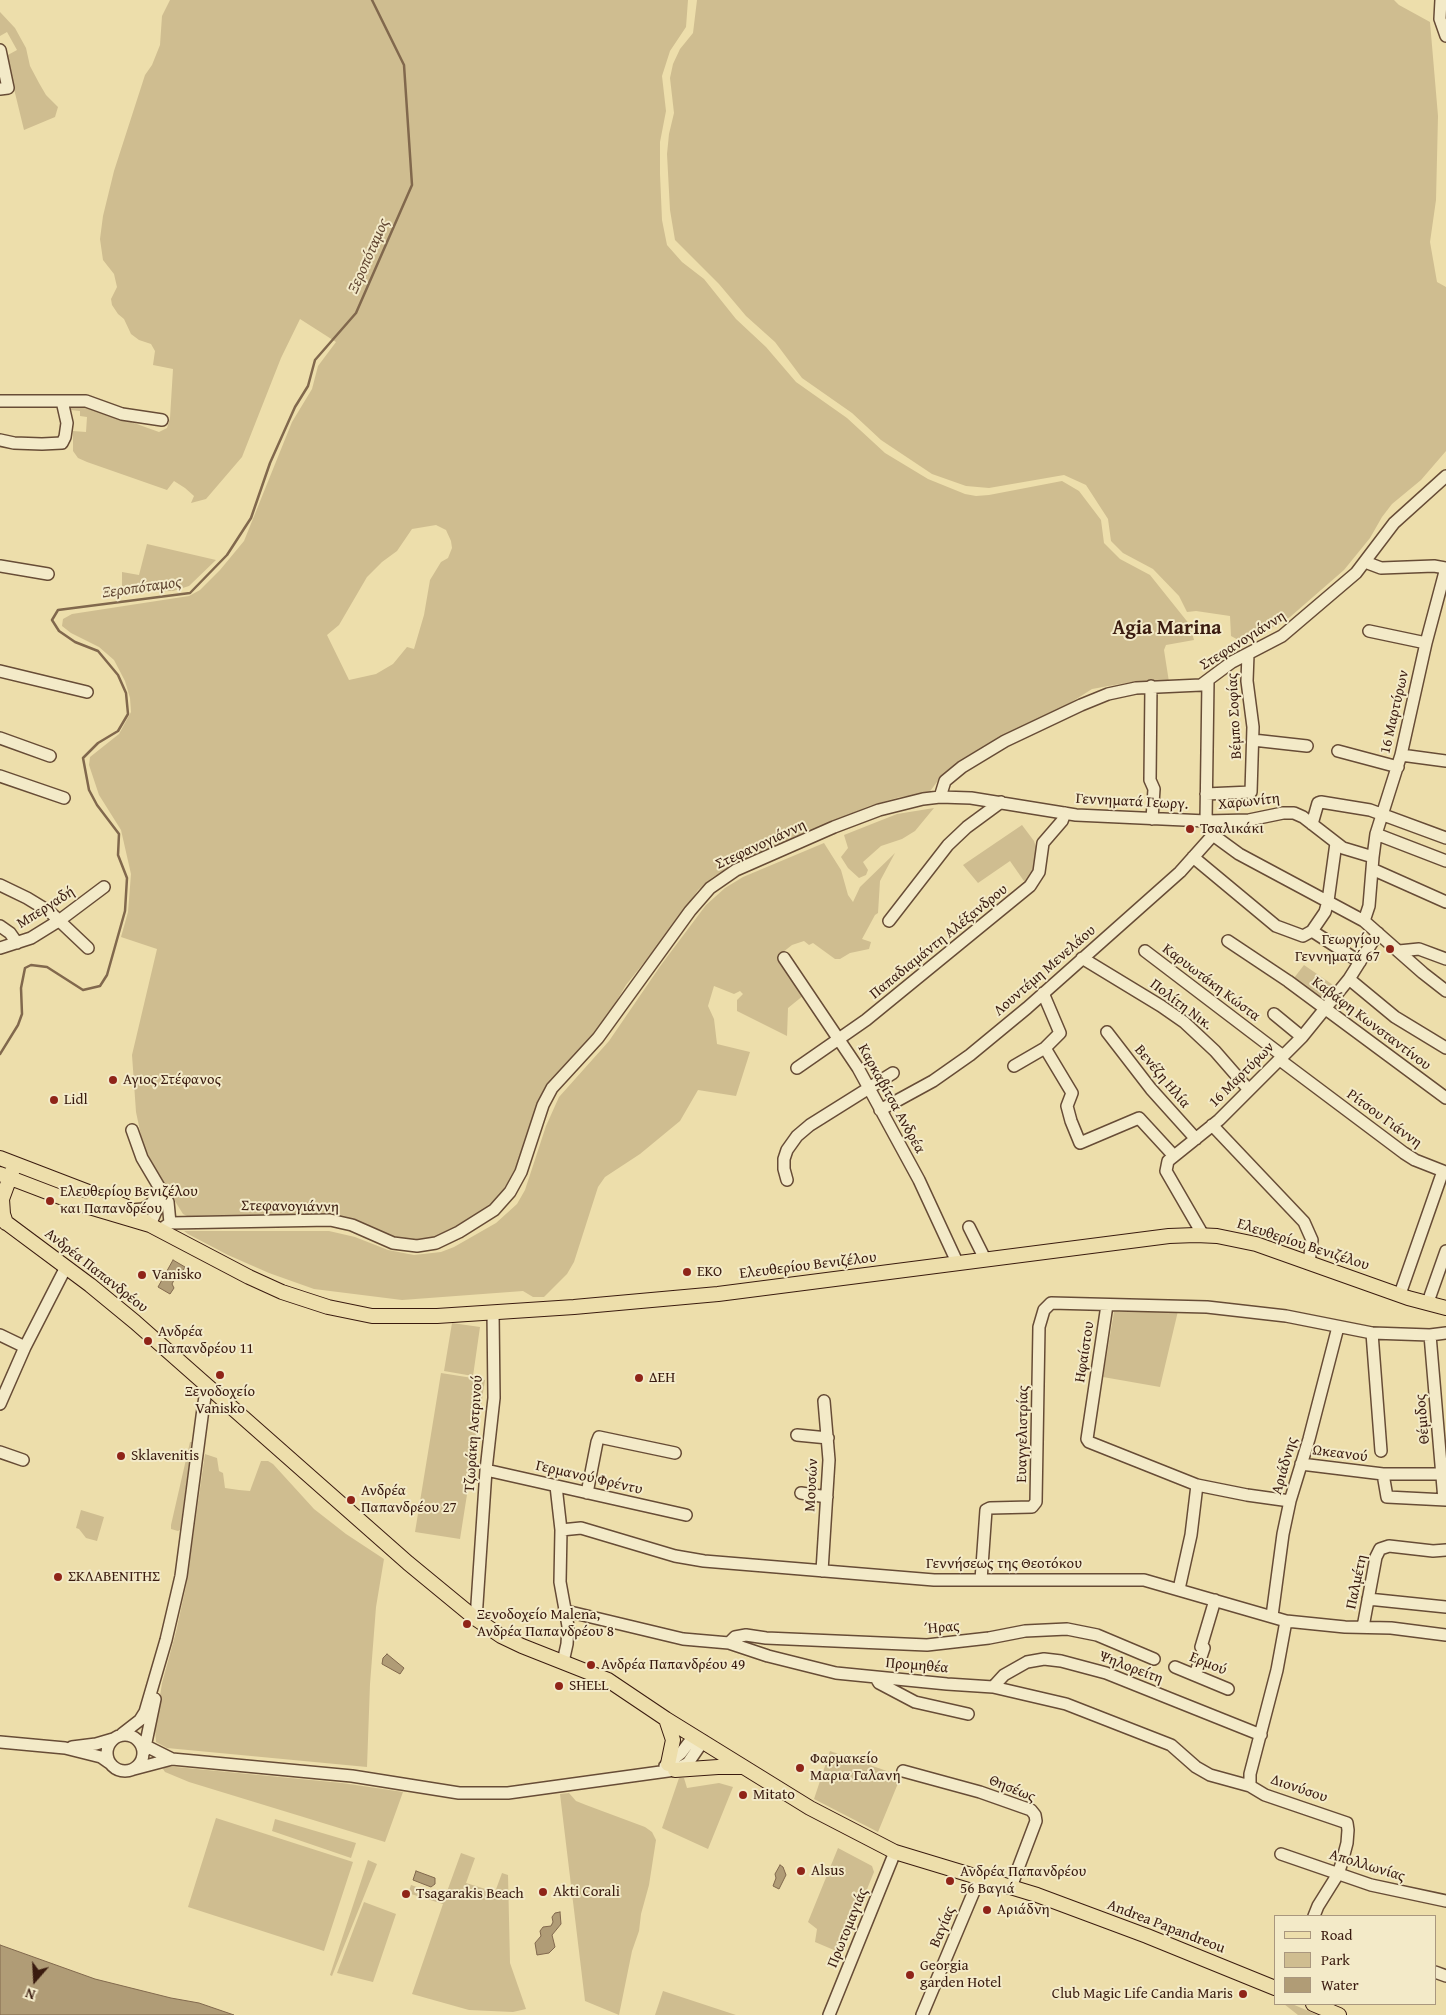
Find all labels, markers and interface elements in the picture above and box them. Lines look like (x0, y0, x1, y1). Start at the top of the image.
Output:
water label: Ξεροπόταμος (344, 216, 394, 296)
water label: Ξεροπόταμος (101, 573, 183, 603)
street label: Στεφανογιάννη (1197, 607, 1289, 675)
district label: Agia Marina (1112, 617, 1222, 641)
street label: 16 Μαρτύρων (1377, 668, 1413, 756)
street label: Βέμπο Σοφίας (1224, 672, 1246, 760)
street label: Γεννηματά Γεωργ. (1075, 790, 1189, 814)
street label: Χαρωνίτη (1217, 790, 1281, 814)
street label: Στεφανογιάννη (713, 816, 809, 874)
place label: Τσαλικάκι (1200, 820, 1264, 838)
marker: Τσαλικάκι (1184, 823, 1196, 835)
street label: Παπαδιαμάντη Αλέξανδρου (866, 881, 1012, 1003)
street label: Μπεργαδή (14, 883, 78, 933)
street label: Λουντέμη Μενελάου (990, 922, 1100, 1020)
place label: Γεωργίου Γεννηματά 67 (1295, 931, 1380, 966)
street label: Καρυωτάκη Κώστα (1158, 940, 1264, 1026)
marker: Γεωργίου Γεννηματά 67 (1384, 943, 1396, 955)
street label: Καβάφη Κωνσταντίνου (1308, 973, 1434, 1075)
street label: Πολίτη Νικ. (1146, 976, 1216, 1034)
street label: 16 Μαρτύρων (1205, 1038, 1279, 1112)
street label: Καρκαβίτσα Ανδρέα (853, 1041, 929, 1157)
street label: Βενέζη Ηλία (1130, 1042, 1194, 1112)
place label: Αγιος Στέφανος (123, 1071, 221, 1089)
marker: Αγιος Στέφανος (107, 1074, 119, 1086)
street label: Ρίτσου Γιάννη (1343, 1086, 1425, 1152)
place label: Lidl (64, 1091, 88, 1109)
marker: Lidl (48, 1094, 60, 1106)
place label: Ελευθερίου Βενιζέλου και Παπανδρέου (60, 1183, 198, 1218)
marker: Ελευθερίου Βενιζέλου και Παπανδρέου (44, 1195, 56, 1207)
street label: Στεφανογιάννη (241, 1197, 339, 1217)
street label: Ελευθερίου Βενιζέλου (1235, 1215, 1371, 1275)
street label: Ανδρέα Παπανδρέου (41, 1225, 151, 1317)
street label: Ελευθερίου Βενιζέλου (738, 1249, 878, 1283)
place label: EKO (697, 1263, 722, 1281)
place label: Vanisko (152, 1266, 202, 1284)
marker: EKO (681, 1266, 693, 1278)
marker: Vanisko (136, 1269, 148, 1281)
street label: Ηφαίστου (1071, 1320, 1099, 1384)
place label: Ανδρέα Παπανδρέου 11 (158, 1323, 254, 1358)
marker: Ανδρέα Παπανδρέου 11 (142, 1335, 154, 1347)
marker: Ξενοδοχείο Vanisko (214, 1369, 226, 1381)
place label: ΔΕΗ (649, 1369, 675, 1387)
marker: ΔΕΗ (633, 1372, 645, 1384)
street label: Τζωράκη Αστρινού (461, 1375, 487, 1493)
place label: Ξενοδοχείο Vanisko (185, 1383, 255, 1418)
street label: Ευαγγελιστρίας (1013, 1385, 1033, 1483)
street label: Θέμιδος (1412, 1393, 1434, 1445)
street label: Αριάδνης (1268, 1435, 1302, 1497)
street label: Ωκεανού (1311, 1442, 1369, 1466)
place label: Sklavenitis (131, 1447, 199, 1465)
marker: Sklavenitis (115, 1450, 127, 1462)
street label: Γερμανού Φρέντυ (534, 1457, 644, 1499)
street label: Μουσών (802, 1458, 822, 1512)
place label: Ανδρέα Παπανδρέου 27 (361, 1482, 457, 1517)
marker: Ανδρέα Παπανδρέου 27 (345, 1494, 357, 1506)
street label: Παλμέτη (1342, 1553, 1372, 1611)
street label: Γεννήσεως της Θεοτόκου (926, 1555, 1082, 1573)
place label: ΣΚΛΑΒΕΝΙΤΗΣ (68, 1568, 160, 1586)
marker: ΣΚΛΑΒΕΝΙΤΗΣ (52, 1571, 64, 1583)
place label: Ξενοδοχείο Malena, Ανδρέα Παπανδρέου 8 (477, 1606, 614, 1641)
marker: Ξενοδοχείο Malena, Ανδρέα Παπανδρέου 8 (461, 1618, 473, 1630)
street label: Ήρας (924, 1618, 960, 1638)
street label: Ψηλορείτη (1096, 1648, 1166, 1688)
street label: Ερμού (1187, 1648, 1229, 1680)
street label: Προμηθέα (885, 1654, 949, 1678)
place label: Ανδρέα Παπανδρέου 49 (601, 1656, 745, 1674)
marker: Ανδρέα Παπανδρέου 49 (585, 1659, 597, 1671)
place label: SHELL (569, 1677, 608, 1695)
marker: SHELL (553, 1680, 565, 1692)
place label: Φαρμακείο Μαρια Γαλανη (810, 1750, 901, 1785)
marker: Φαρμακείο Μαρια Γαλανη (794, 1762, 806, 1774)
street label: Διονύσου (1268, 1771, 1330, 1807)
street label: Θησέως (986, 1772, 1038, 1806)
place label: Mitato (753, 1786, 795, 1804)
marker: Mitato (737, 1789, 749, 1801)
street label: Απολλωνίας (1327, 1846, 1407, 1886)
place label: Alsus (811, 1862, 844, 1880)
place label: Ανδρέα Παπανδρέου 56 Βαγιά (960, 1863, 1086, 1898)
marker: Alsus (795, 1865, 807, 1877)
marker: Ανδρέα Παπανδρέου 56 Βαγιά (944, 1875, 956, 1887)
place label: Akti Corali (553, 1883, 620, 1901)
place label: Tsagarakis Beach (416, 1885, 524, 1903)
marker: Akti Corali (537, 1886, 549, 1898)
street label: Πρωτομαγιάς (824, 1886, 872, 1970)
marker: Tsagarakis Beach (400, 1888, 412, 1900)
street label: Andrea Papandreou (1105, 1896, 1227, 1958)
place label: Αριάδνη (997, 1901, 1050, 1919)
street label: Βαγίας (926, 1904, 960, 1950)
marker: Αριάδνη (981, 1904, 993, 1916)
legend (1274, 1915, 1436, 2005)
text: Road (1321, 1924, 1352, 1945)
text: Park (1321, 1949, 1350, 1970)
north arrow (10, 1955, 60, 2005)
place label: Georgia garden Hotel (920, 1957, 1002, 1992)
marker: Georgia garden Hotel (904, 1969, 916, 1981)
text: Water (1321, 1974, 1359, 1995)
text: N (22, 1983, 38, 2005)
place label: Club Magic Life Candia Maris (1052, 1985, 1233, 2003)
marker: Club Magic Life Candia Maris (1237, 1988, 1249, 2000)

